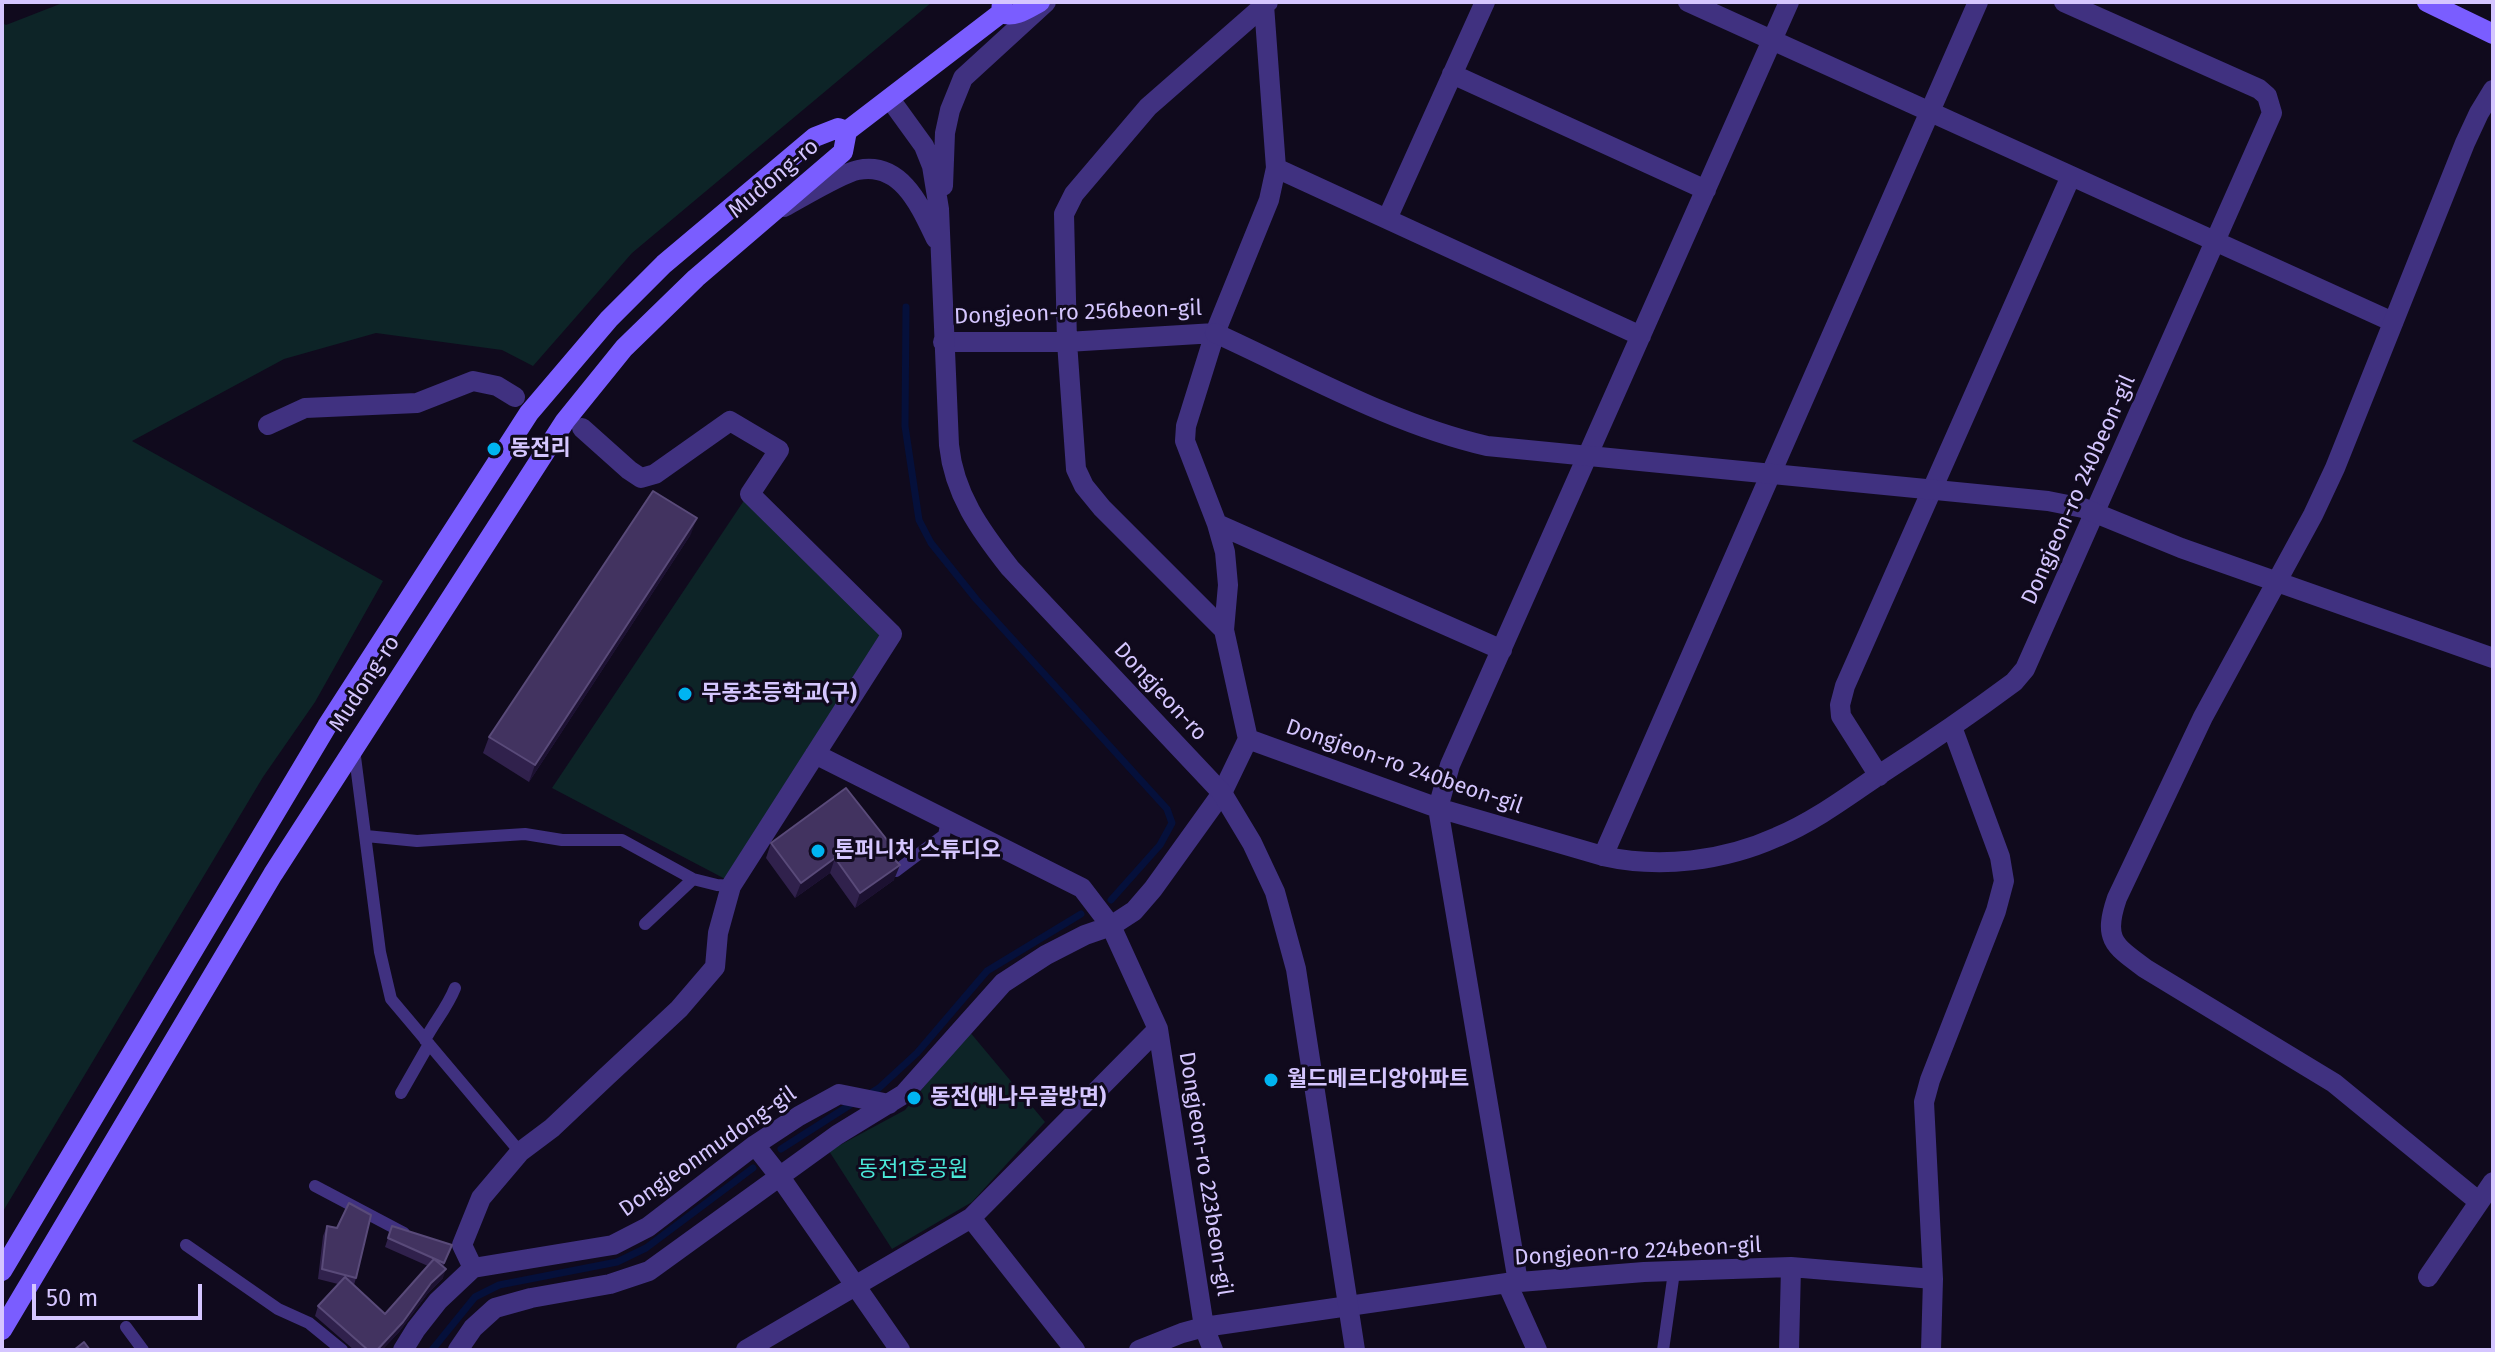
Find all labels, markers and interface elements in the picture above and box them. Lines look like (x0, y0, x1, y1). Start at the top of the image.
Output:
street label: Mudong-ro (724, 134, 824, 224)
street label: Dongjeon-ro 256beon-gil (954, 295, 1202, 331)
street label: Dongjeon-ro 240beon-gil (2016, 371, 2142, 609)
place label: 동전리 (510, 436, 571, 462)
marker: 동전리 (485, 440, 503, 458)
street label: Mudong-ro (324, 631, 406, 737)
street label: Dongjeon-ro (1108, 637, 1212, 747)
place label: 무동초등학교(구) (701, 681, 857, 707)
marker: 무동초등학교(구) (676, 685, 694, 703)
street label: Dongjeon-ro 240beon-gil (1282, 714, 1526, 820)
place label: 톤퍼니처 스튜디오 (834, 838, 1001, 864)
marker: 톤퍼니처 스튜디오 (809, 842, 827, 860)
street label: Dongjeon-ro 223beon-gil (1173, 1050, 1237, 1298)
place label: 월드메르디앙아파트 (1287, 1067, 1469, 1093)
marker: 월드메르디앙아파트 (1262, 1071, 1280, 1089)
street label: Dongjeonmudong-gil (614, 1081, 802, 1223)
place label: 동전(배나무골방면) (930, 1085, 1106, 1111)
marker: 동전(배나무골방면) (905, 1089, 923, 1107)
park label: 동전1호공원 (858, 1157, 968, 1183)
street label: Dongjeon-ro 224beon-gil (1514, 1232, 1762, 1272)
scale bar (36, 1268, 206, 1318)
text: 50 m (46, 1284, 98, 1312)

